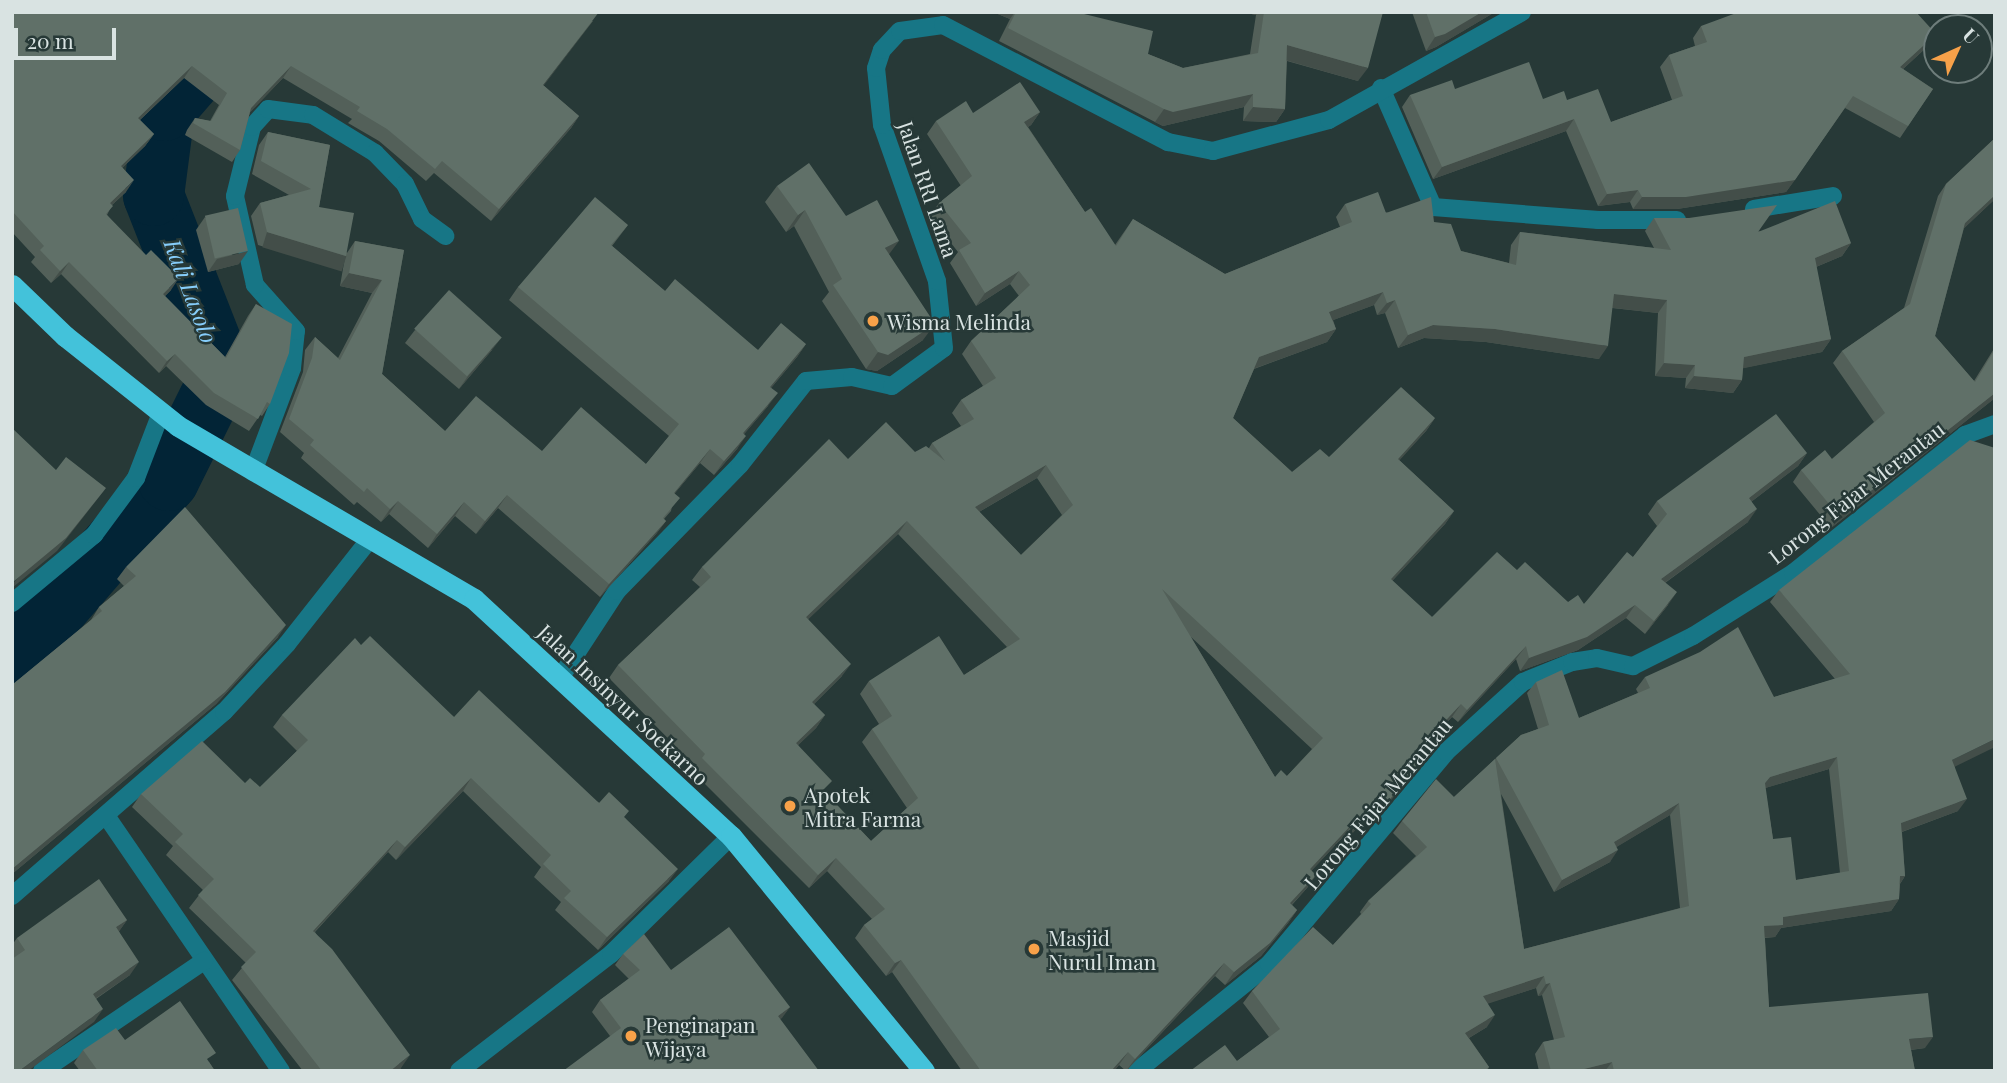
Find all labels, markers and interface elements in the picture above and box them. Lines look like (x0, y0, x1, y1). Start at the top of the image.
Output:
scale bar (18, 14, 119, 58)
north arrow (1923, 14, 1993, 84)
text: U (1958, 22, 1985, 49)
text: 20 m (27, 26, 74, 54)
street label: Jalan RRI Lama (894, 118, 964, 260)
water label: Kali Lasolo (159, 235, 223, 347)
place label: Wisma Melinda (887, 308, 1031, 334)
marker: Wisma Melinda (865, 313, 881, 329)
street label: Lorong Fajar Merantau (1763, 415, 1949, 569)
street label: Jalan Insinyur Soekarno (533, 618, 715, 790)
street label: Lorong Fajar Merantau (1298, 712, 1456, 894)
place label: Apotek Mitra Farma (804, 781, 921, 831)
marker: Apotek Mitra Farma (782, 798, 798, 814)
place label: Masjid Nurul Iman (1048, 924, 1156, 974)
marker: Masjid Nurul Iman (1026, 941, 1042, 957)
place label: Penginapan Wijaya (645, 1011, 755, 1061)
marker: Penginapan Wijaya (623, 1028, 639, 1044)

